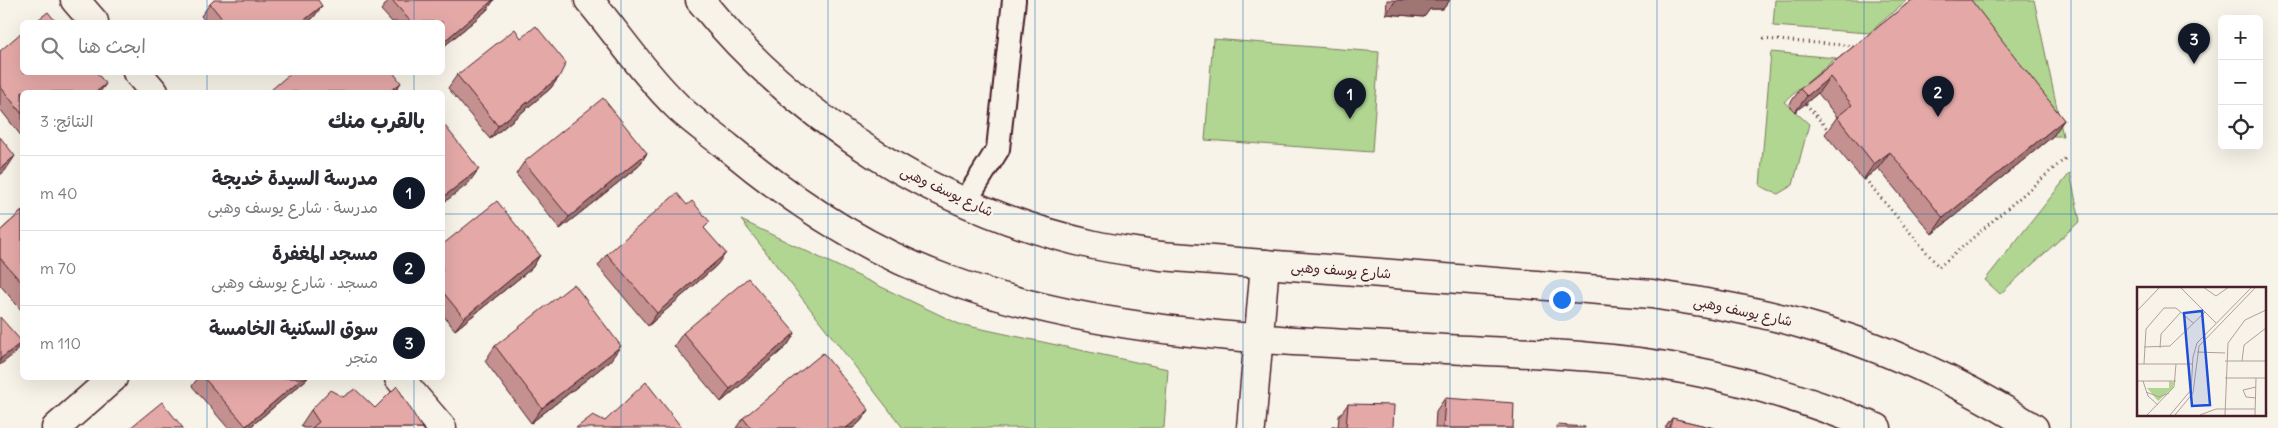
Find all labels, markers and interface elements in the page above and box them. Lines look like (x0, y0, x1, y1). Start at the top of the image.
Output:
map controls (2218, 15, 2263, 150)
button: + (2218, 15, 2263, 60)
search box (20, 20, 445, 75)
pin: 3 (2178, 23, 2210, 64)
icon: search (38, 34, 66, 62)
text: ابحث هنا (78, 34, 146, 58)
button: − (2218, 60, 2263, 105)
pin: 2 (1922, 76, 1954, 117)
pin: 1 (1334, 78, 1366, 119)
button: locate (2218, 105, 2263, 150)
text: بالقرب منك (328, 107, 425, 134)
text: النتائج: 3 (40, 111, 93, 131)
street label: شارع يوسف وهبى (897, 162, 996, 221)
text: مدرسة السيدة خديجة (212, 166, 378, 190)
text: 40 m (40, 183, 78, 203)
text: 1 (406, 183, 412, 203)
text: مدرسة · شارع يوسف وهبى (208, 197, 378, 217)
text: مسجد المغفرة (272, 241, 378, 265)
text: 70 m (40, 258, 76, 278)
text: 2 (405, 258, 413, 278)
street label: شارع يوسف وهبى (1290, 258, 1392, 283)
text: مسجد · شارع يوسف وهبى (211, 272, 378, 292)
your location (1549, 287, 1575, 313)
inset map (2137, 287, 2266, 416)
street label: شارع يوسف وهبى (1692, 292, 1794, 331)
text: سوق السكنية الخامسة (209, 316, 378, 340)
text: 110 m (40, 333, 81, 353)
text: 3 (404, 333, 414, 353)
text: متجر (347, 347, 378, 367)

